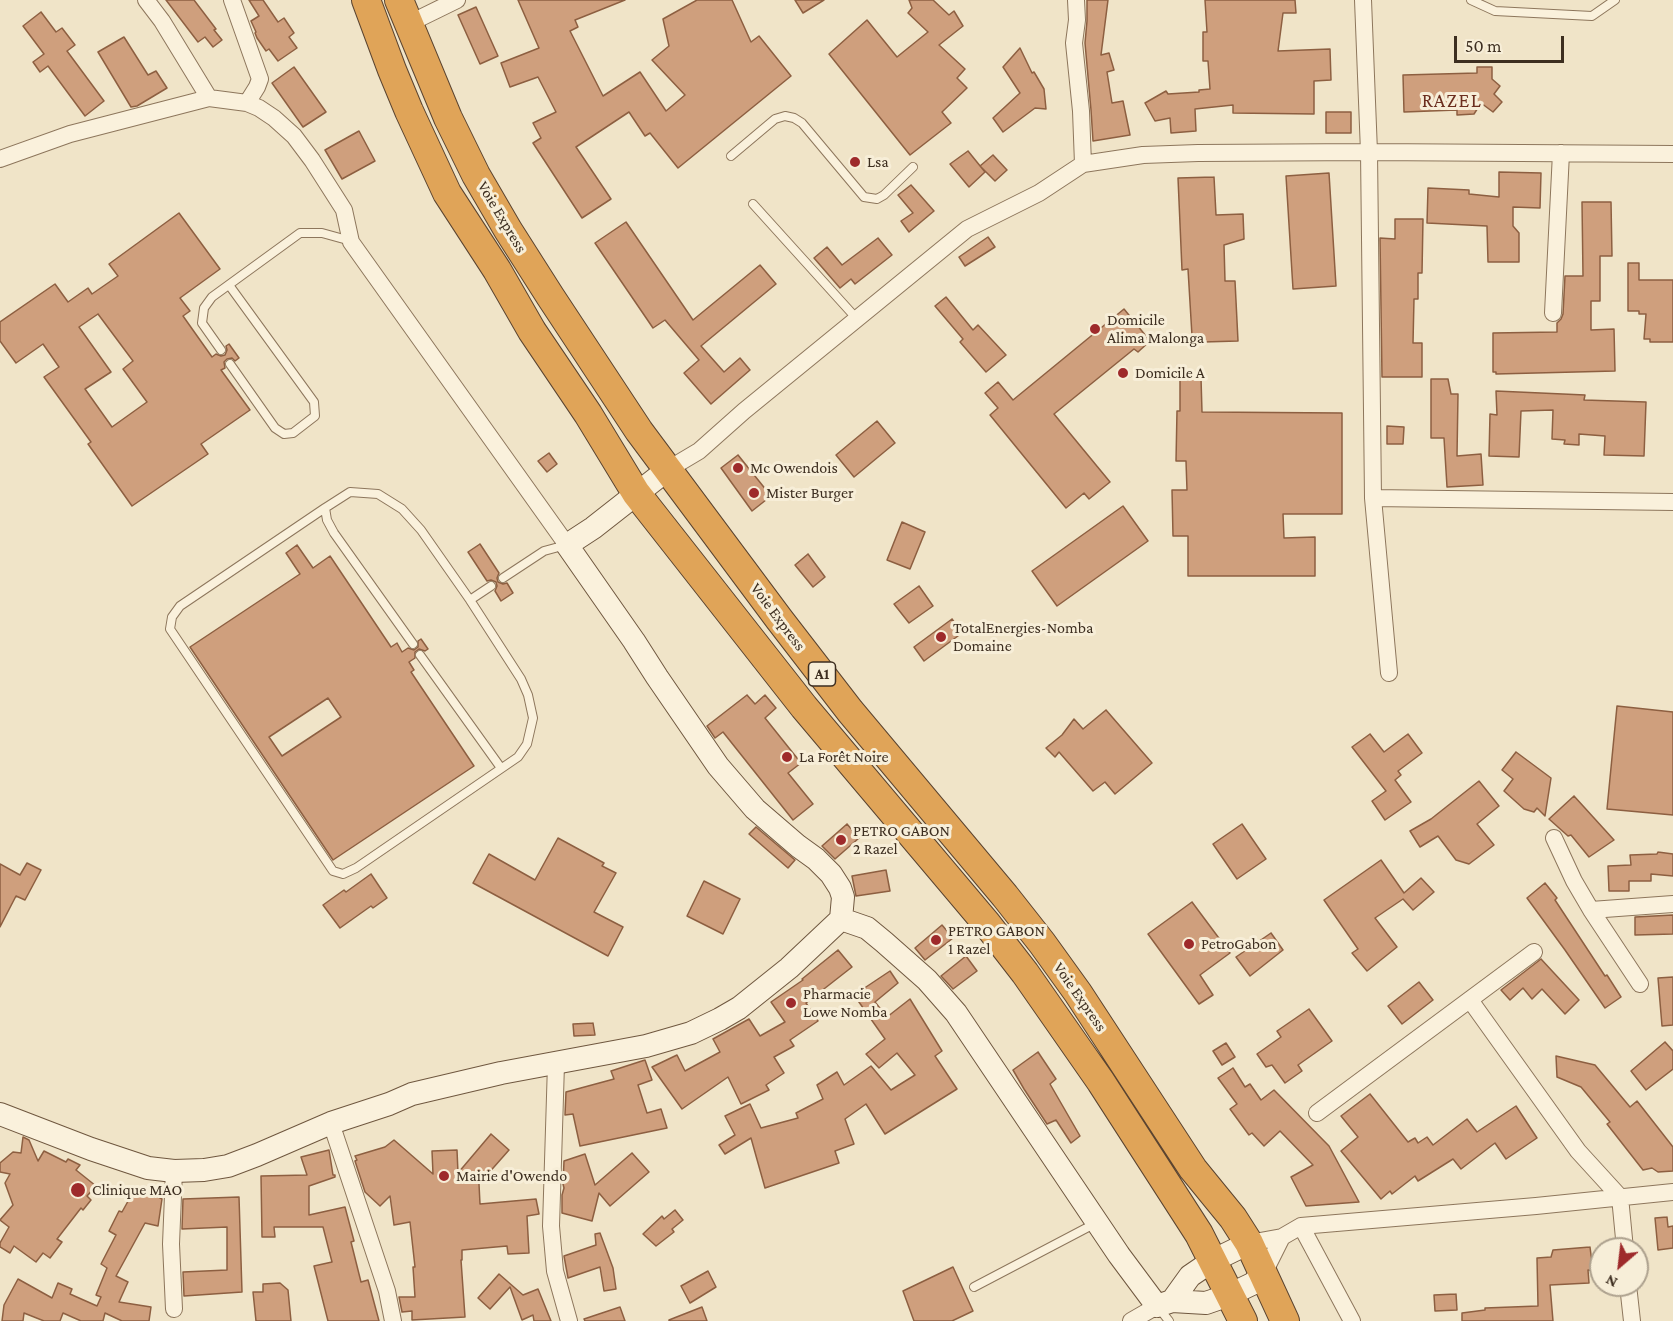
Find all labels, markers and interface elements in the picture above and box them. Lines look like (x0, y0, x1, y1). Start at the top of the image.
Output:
scale bar (1457, 24, 1566, 62)
text: 50 m (1465, 36, 1502, 56)
district label: RAZEL (1422, 89, 1482, 113)
place label: Lsa (867, 152, 889, 172)
marker: Lsa (848, 155, 862, 169)
street label: Voie Express (473, 178, 531, 256)
place label: Domicile Alima Malonga (1107, 310, 1204, 348)
marker: Domicile Alima Malonga (1088, 322, 1102, 336)
place label: Domicile A (1135, 363, 1205, 383)
marker: Domicile A (1116, 366, 1130, 380)
place label: Mc Owendois (750, 458, 838, 478)
marker: Mc Owendois (731, 461, 745, 475)
place label: Mister Burger (766, 483, 854, 503)
marker: Mister Burger (747, 486, 761, 500)
street label: Voie Express (746, 579, 810, 655)
place label: TotalEnergies-Nomba Domaine (953, 618, 1093, 656)
marker: TotalEnergies-Nomba Domaine (934, 630, 948, 644)
road number: A1 (808, 662, 836, 686)
place label: La Forêt Noire (799, 747, 888, 767)
marker: La Forêt Noire (780, 750, 794, 764)
place label: PETRO GABON 2 Razel (853, 821, 950, 859)
marker: PETRO GABON 2 Razel (834, 833, 848, 847)
place label: PETRO GABON 1 Razel (948, 921, 1045, 959)
marker: PETRO GABON 1 Razel (929, 933, 943, 947)
place label: PetroGabon (1201, 934, 1277, 954)
marker: PetroGabon (1182, 937, 1196, 951)
street label: Voie Express (1049, 959, 1111, 1035)
place label: Pharmacie Lowe Nomba (803, 984, 887, 1022)
marker: Pharmacie Lowe Nomba (784, 996, 798, 1010)
place label: Mairie d'Owendo (456, 1166, 567, 1186)
marker: Mairie d'Owendo (437, 1169, 451, 1183)
place label: Clinique MAO (92, 1180, 182, 1200)
marker: Clinique MAO (69, 1181, 87, 1199)
north arrow (1589, 1237, 1649, 1297)
text: N (1602, 1272, 1620, 1292)

